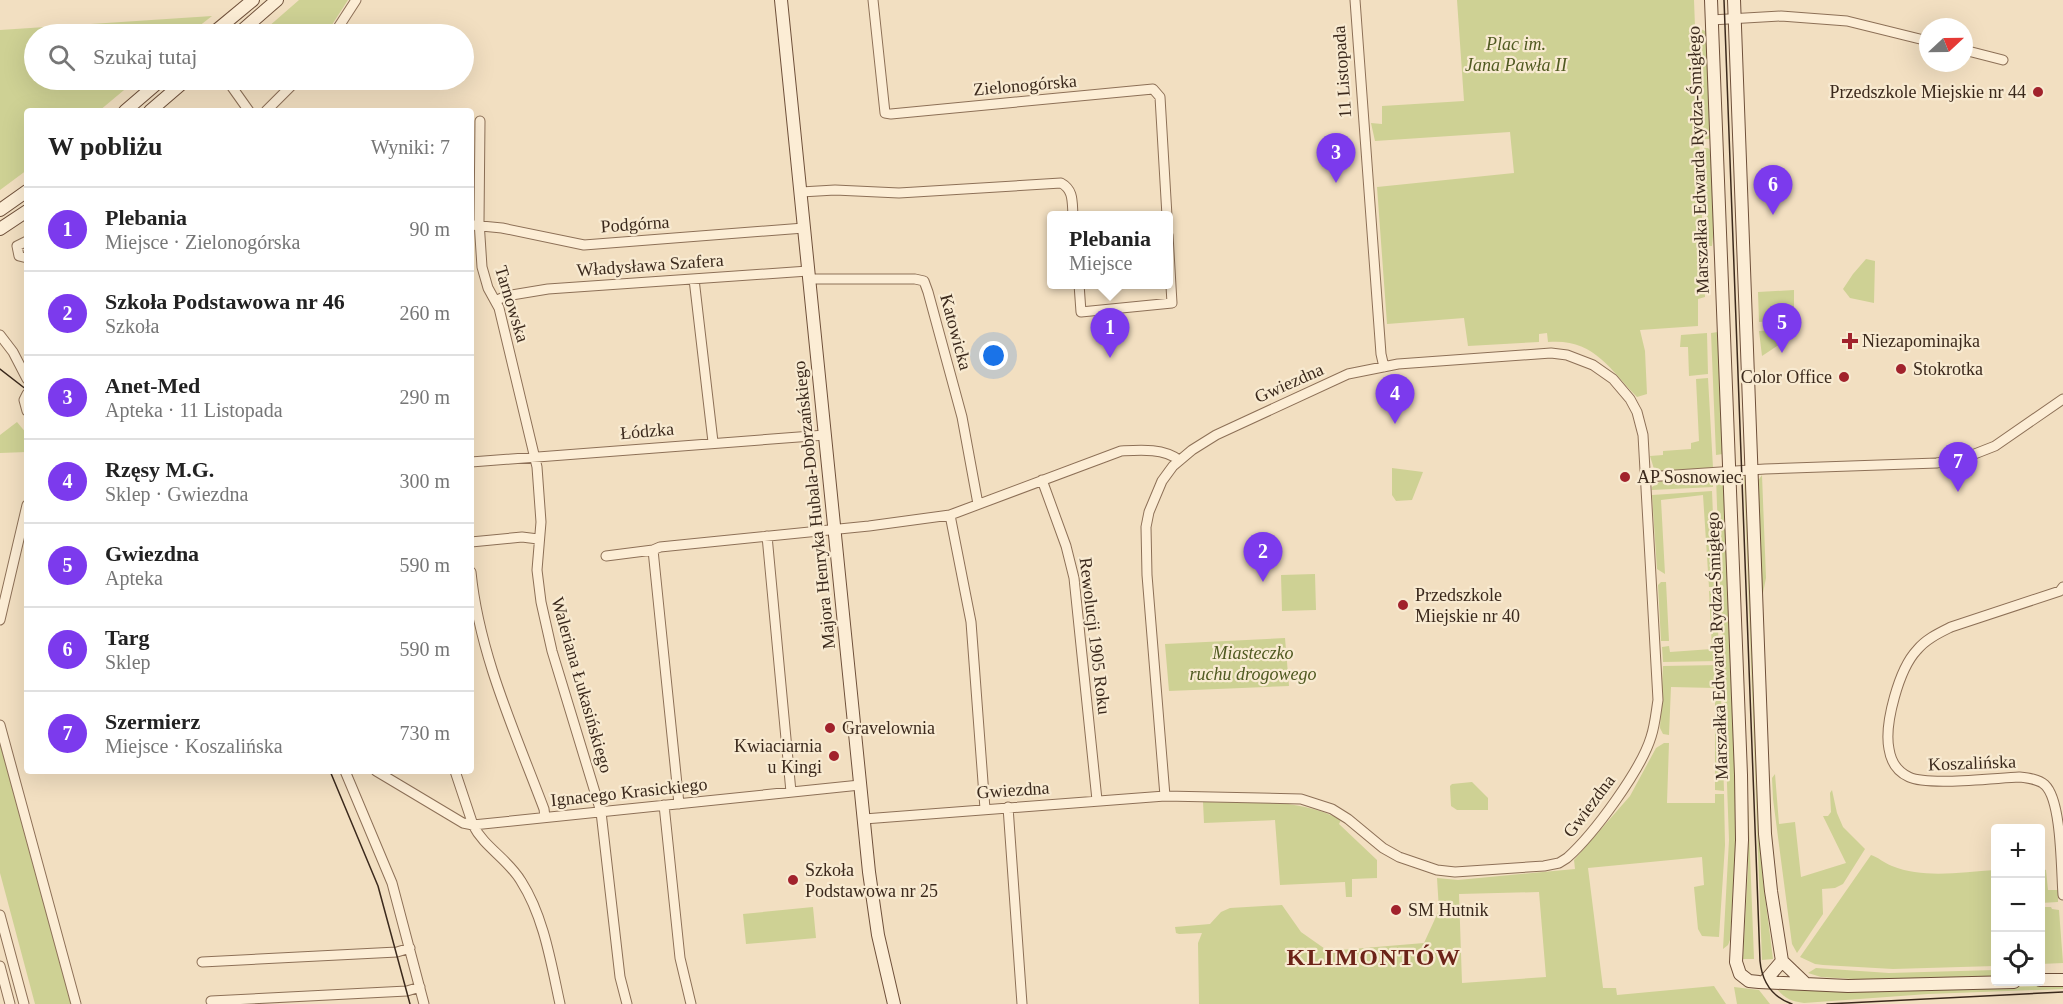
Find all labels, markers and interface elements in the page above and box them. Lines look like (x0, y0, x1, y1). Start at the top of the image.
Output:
north arrow (1919, 18, 1973, 72)
search box (24, 24, 474, 90)
street label: 11 Listopada (1329, 25, 1355, 119)
street label: Marszałka Edwarda Rydza-Śmigłego (1682, 26, 1713, 294)
park label: Plac im. Jana Pawła II (1465, 34, 1568, 75)
icon: search (45, 41, 78, 74)
text: Szukaj tutaj (93, 44, 197, 69)
street label: Zielonogórska (972, 71, 1078, 99)
place label: Przedszkole Miejskie nr 44 (1830, 82, 2026, 102)
marker: Przedszkole Miejskie nr 44 (2031, 85, 2045, 99)
text: W pobliżu (48, 132, 162, 161)
pin: 3 (1316, 134, 1356, 183)
text: Wyniki: 7 (371, 136, 450, 158)
pin: 6 (1754, 166, 1792, 215)
text: Plebania (105, 205, 187, 230)
popup (1047, 211, 1173, 289)
street label: Podgórna (600, 212, 670, 236)
text: 1 (63, 218, 73, 240)
text: 90 m (409, 218, 450, 240)
text: Plebania (1069, 226, 1151, 251)
text: Miejsce · Zielonogórska (105, 231, 301, 253)
street label: Władysława Szafera (576, 250, 724, 280)
text: Miejsce (1069, 252, 1132, 274)
street label: Tarnowska (491, 263, 533, 345)
text: Szkoła Podstawowa nr 46 (105, 289, 345, 314)
street label: Katowicka (936, 292, 976, 372)
text: 2 (63, 302, 73, 324)
text: 260 m (399, 302, 450, 324)
pin: 5 (1762, 304, 1802, 353)
pin: 1 (1090, 308, 1130, 358)
text: Szkoła (105, 315, 159, 337)
place label: Niezapominajka (1862, 331, 1980, 351)
marker: Niezapominajka (1843, 334, 1857, 348)
your location (979, 341, 1008, 370)
street label: Gwiezdna (1252, 359, 1326, 407)
place label: Stokrotka (1913, 359, 1983, 379)
street label: Majora Henryka Hubala-Dobrzańskiego (789, 360, 839, 650)
marker: Stokrotka (1894, 362, 1908, 376)
place label: Color Office (1741, 367, 1832, 387)
marker: Color Office (1837, 370, 1851, 384)
text: Anet-Med (105, 373, 200, 398)
pin: 4 (1376, 374, 1414, 424)
text: 3 (63, 386, 73, 408)
text: 290 m (399, 386, 450, 408)
text: Apteka · 11 Listopada (105, 399, 283, 421)
street label: Łódzka (619, 419, 675, 443)
pin: 7 (1938, 442, 1978, 492)
text: Rzęsy M.G. (105, 457, 214, 482)
place label: AP Sosnowiec (1637, 467, 1742, 487)
text: 4 (63, 470, 73, 492)
text: 300 m (399, 470, 450, 492)
marker: AP Sosnowiec (1618, 470, 1632, 484)
text: Sklep · Gwiezdna (105, 483, 248, 505)
street label: Marszałka Edwarda Rydza-Śmigłego (1701, 512, 1732, 780)
pin: 2 (1244, 532, 1282, 582)
text: Gwiezdna (105, 541, 199, 566)
text: 5 (63, 554, 73, 576)
text: 590 m (399, 554, 450, 576)
street label: Rewolucji 1905 Roku (1075, 556, 1115, 716)
text: Apteka (105, 567, 163, 589)
place label: Przedszkole Miejskie nr 40 (1415, 585, 1520, 626)
street label: Waleriana Łukasińskiego (547, 595, 617, 775)
marker: Przedszkole Miejskie nr 40 (1396, 598, 1410, 612)
text: Targ (105, 625, 149, 650)
text: 6 (63, 638, 73, 660)
text: 590 m (399, 638, 450, 660)
park label: Miasteczko ruchu drogowego (1190, 643, 1316, 684)
text: Sklep (105, 651, 151, 673)
text: Szermierz (105, 709, 200, 734)
place label: Gravelownia (842, 718, 935, 738)
marker: Gravelownia (823, 721, 837, 735)
text: 7 (63, 722, 73, 744)
text: 730 m (399, 722, 450, 744)
text: Miejsce · Koszalińska (105, 735, 283, 757)
place label: Kwiaciarnia u Kingi (734, 736, 822, 777)
marker: Kwiaciarnia u Kingi (827, 749, 841, 763)
street label: Koszalińska (1928, 751, 2016, 775)
street label: Gwiezdna (1559, 771, 1619, 841)
street label: Ignacego Krasickiego (550, 774, 708, 810)
street label: Gwiezdna (976, 777, 1050, 803)
map controls (1991, 824, 2045, 986)
button: + (1991, 824, 2045, 878)
place label: Szkoła Podstawowa nr 25 (805, 860, 938, 901)
marker: Szkoła Podstawowa nr 25 (786, 873, 800, 887)
button: − (1991, 878, 2045, 932)
place label: SM Hutnik (1408, 900, 1489, 920)
marker: SM Hutnik (1389, 903, 1403, 917)
button: locate (1991, 932, 2045, 986)
district label: KLIMONTÓW (1287, 944, 1461, 970)

